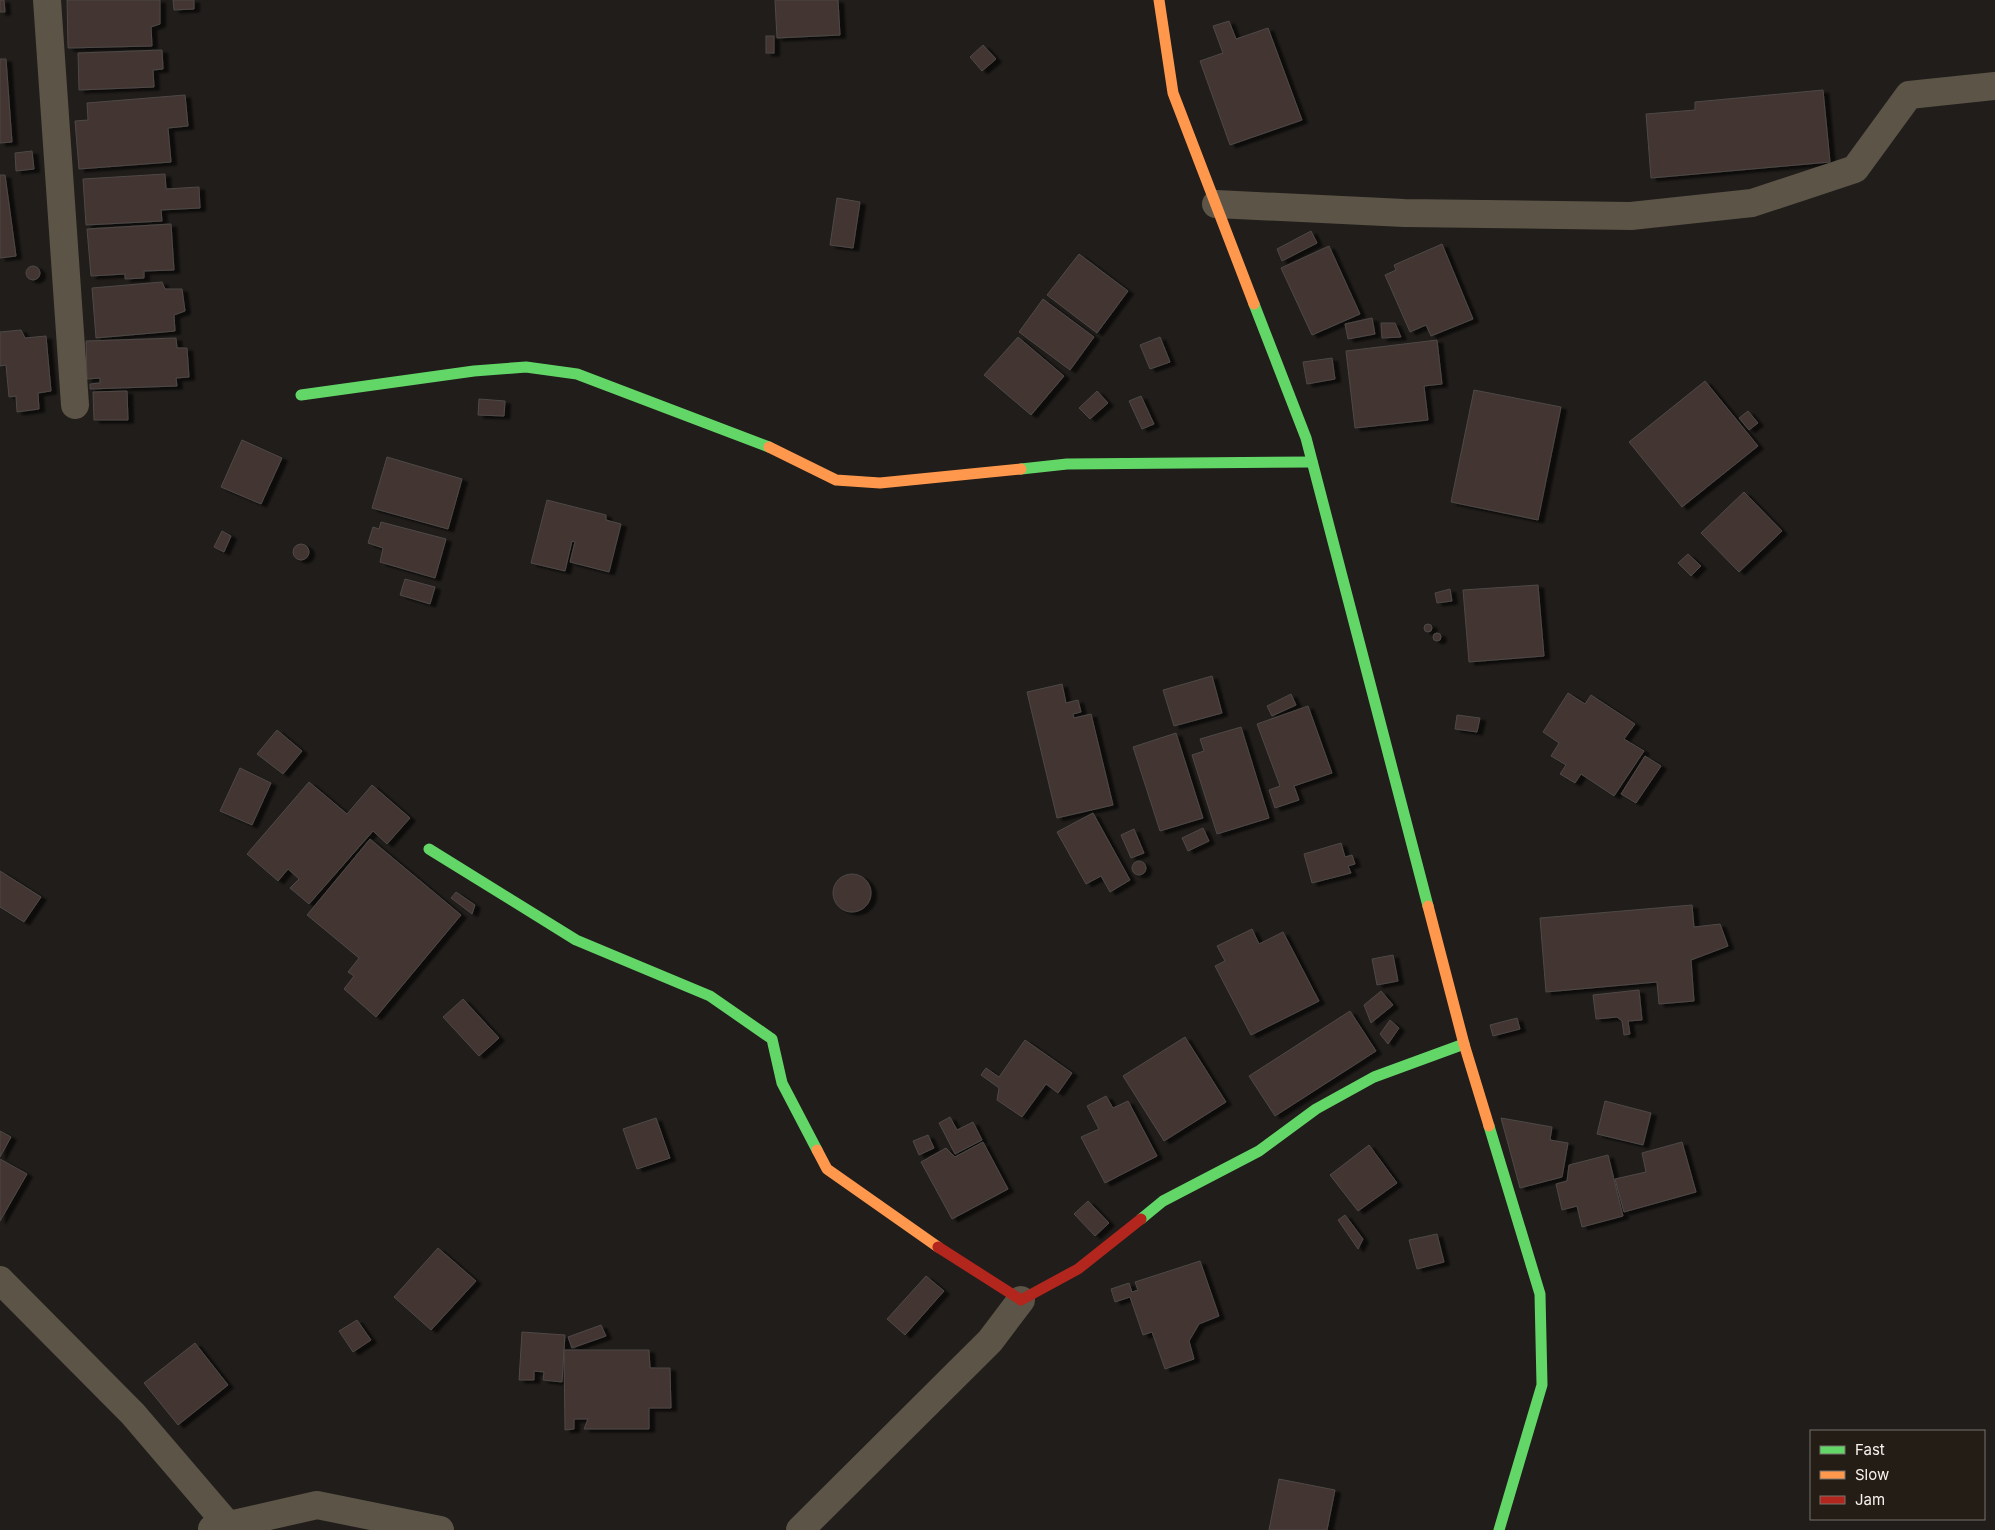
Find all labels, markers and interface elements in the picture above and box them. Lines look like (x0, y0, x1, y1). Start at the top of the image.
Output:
legend (1810, 1430, 1985, 1520)
text: Fast (1855, 1440, 1885, 1459)
text: Slow (1855, 1465, 1889, 1484)
text: Jam (1855, 1490, 1885, 1509)

